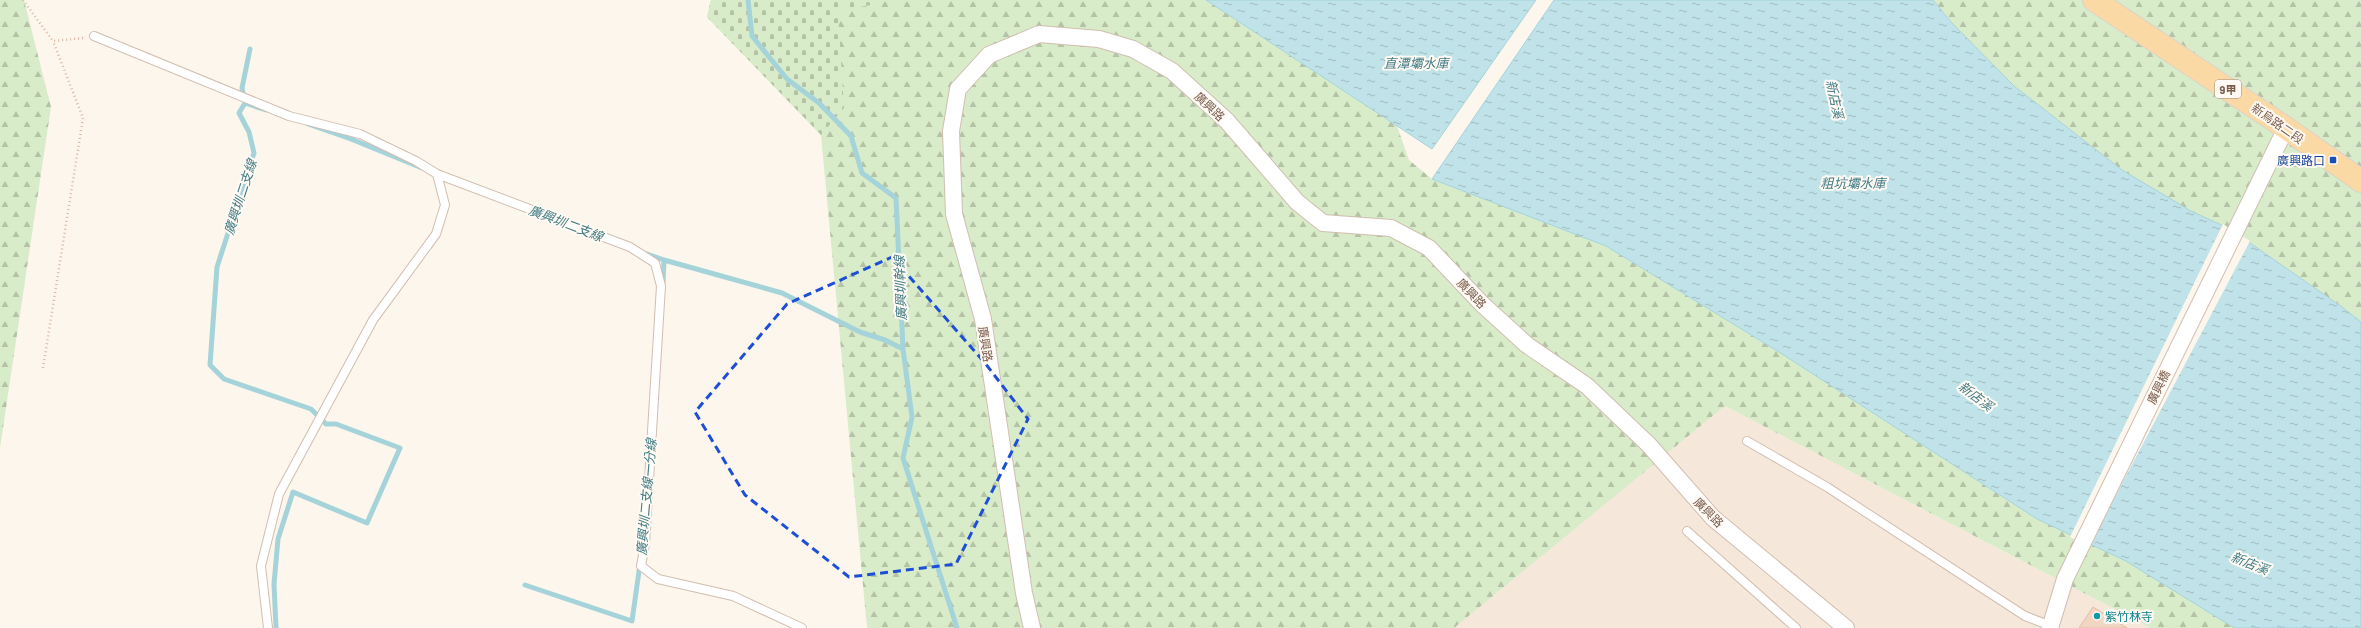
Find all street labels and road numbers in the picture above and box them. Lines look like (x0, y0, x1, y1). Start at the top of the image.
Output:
road number: 9甲 (2215, 80, 2241, 98)
street label: 廣興路 (1192, 89, 1228, 123)
street label: 新烏路二段 (2249, 100, 2307, 146)
street label: 廣興路 (1454, 275, 1490, 311)
street label: 廣興路 (976, 325, 996, 363)
street label: 廣興橋 (2144, 368, 2172, 406)
street label: 廣興路 (1691, 494, 1727, 530)

